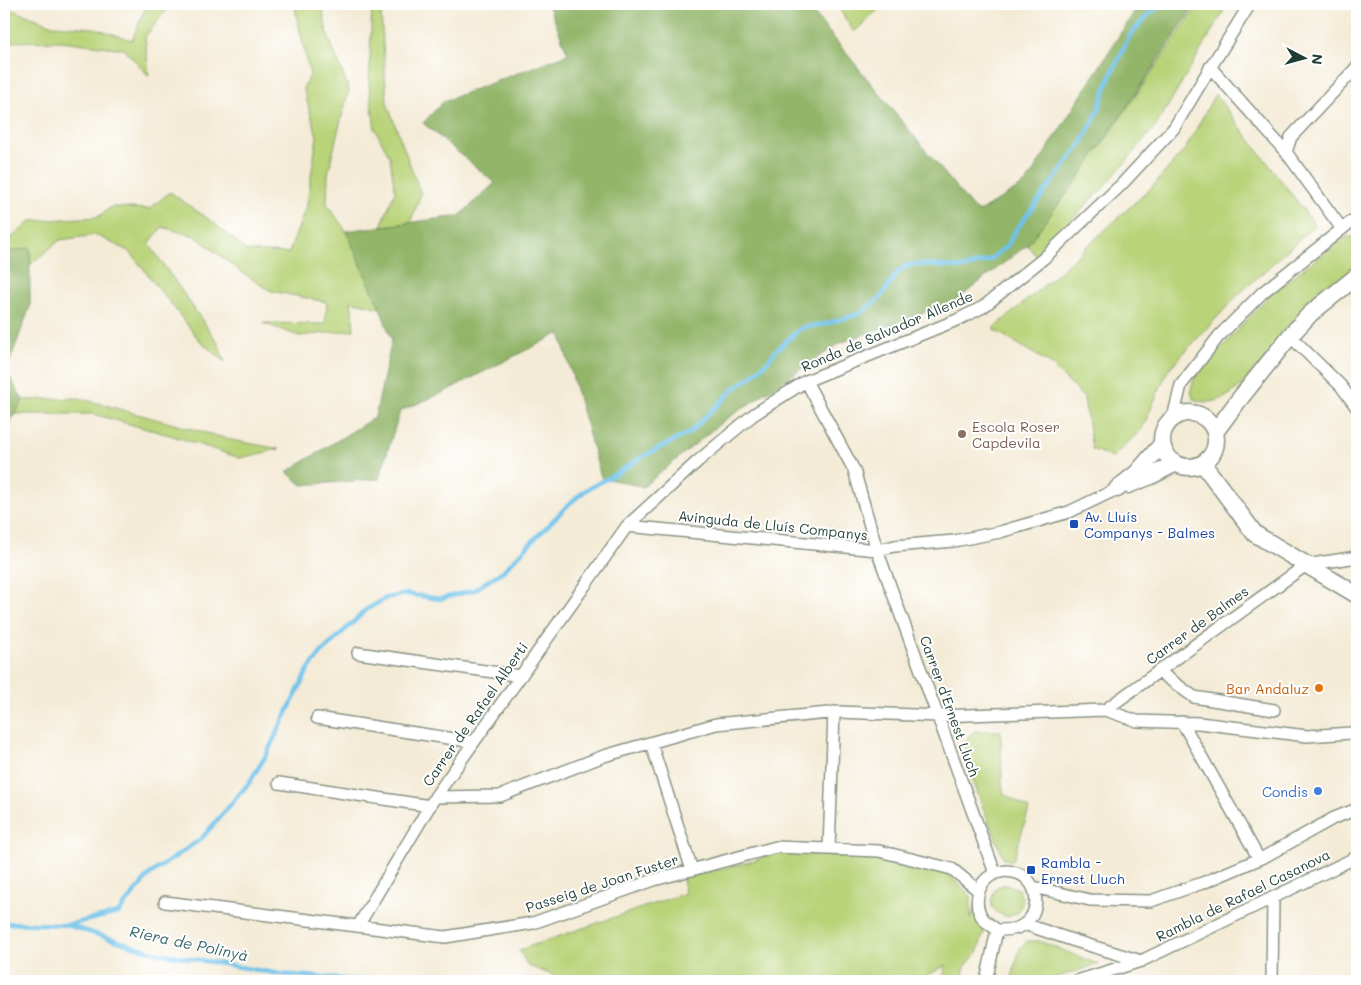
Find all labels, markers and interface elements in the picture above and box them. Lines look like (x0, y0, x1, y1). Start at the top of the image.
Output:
north arrow (1278, 32, 1328, 82)
text: N (1307, 53, 1327, 66)
street label: Ronda de Salvador Allende (798, 286, 976, 376)
place label: Escola Roser Capdevila (972, 417, 1060, 452)
marker: Escola Roser Capdevila (956, 428, 968, 440)
street label: Avinguda de Lluís Companys (677, 506, 869, 544)
place label: Av. Lluís Companys - Balmes (1084, 507, 1215, 542)
marker: Av. Lluís Companys - Balmes (1068, 518, 1080, 530)
street label: Carrer de Balmes (1142, 581, 1252, 669)
street label: Carrer d'Ernest Lluch (916, 633, 984, 779)
street label: Carrer de Rafael Alberti (418, 638, 532, 790)
place label: Bar Andaluz (1226, 679, 1309, 698)
marker: Bar Andaluz (1313, 682, 1325, 694)
place label: Condis (1262, 782, 1308, 801)
marker: Condis (1312, 785, 1324, 797)
street label: Rambla de Rafael Casanova (1153, 844, 1333, 946)
street label: Passeig de Joan Fuster (523, 849, 681, 917)
place label: Rambla - Ernest Lluch (1041, 853, 1125, 888)
marker: Rambla - Ernest Lluch (1025, 864, 1037, 876)
water label: Riera de Polinyà (128, 921, 250, 965)

